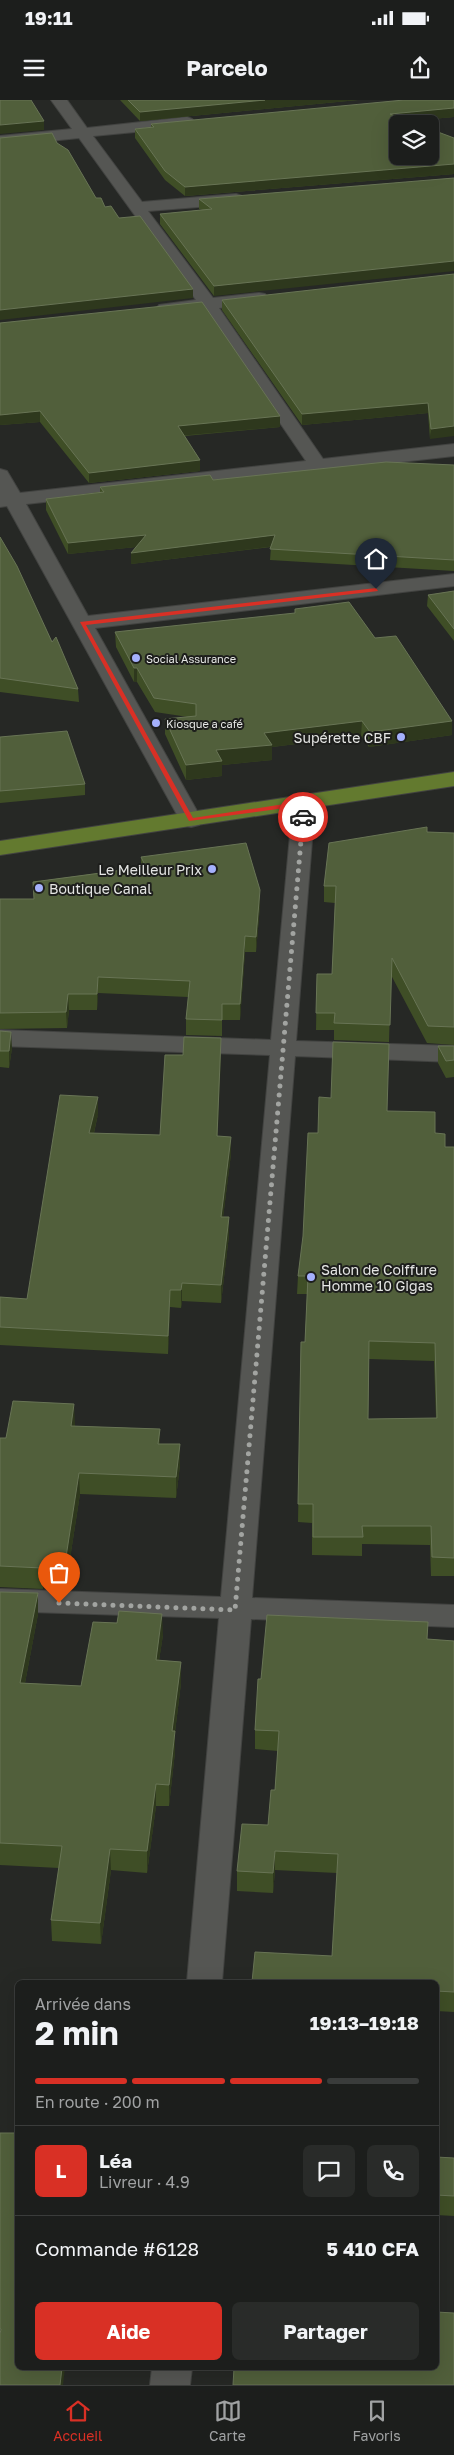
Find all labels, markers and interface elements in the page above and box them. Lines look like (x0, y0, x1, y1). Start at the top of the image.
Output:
text: 19:11 (25, 6, 73, 29)
icon: menu (20, 54, 48, 82)
text: Parcelo (186, 54, 268, 81)
icon: share (406, 54, 434, 82)
map controls (389, 115, 439, 165)
button: layers (389, 115, 439, 165)
pin (355, 538, 397, 589)
icon: home (362, 545, 390, 573)
marker: Social Assurance (130, 652, 142, 664)
place label: Social Assurance (146, 652, 236, 665)
marker: Kiosque a café (150, 717, 162, 729)
place label: Kiosque a café (166, 717, 243, 730)
place label: Supérette CBF (293, 729, 391, 746)
marker: Supérette CBF (395, 731, 407, 743)
courier (278, 792, 328, 842)
icon: car (289, 803, 317, 831)
place label: Le Meilleur Prix (98, 861, 202, 878)
marker: Le Meilleur Prix (206, 863, 218, 875)
place label: Boutique Canal (49, 880, 152, 897)
marker: Boutique Canal (33, 882, 45, 894)
place label: Salon de Coiffure Homme 10 Gigas (321, 1261, 437, 1294)
marker: Salon de Coiffure Homme 10 Gigas (305, 1271, 317, 1283)
pin (38, 1552, 80, 1603)
icon: bag (45, 1559, 73, 1587)
text: Arrivée dans (35, 1994, 131, 2014)
text: 19:13–19:18 (310, 2011, 419, 2034)
text: 2 min (35, 2014, 119, 2052)
text: En route · 200 m (35, 2092, 160, 2112)
button: chat (303, 2145, 355, 2197)
button: phone (367, 2145, 419, 2197)
text: Léa (99, 2149, 132, 2172)
text: L (56, 2159, 66, 2182)
text: Livreur · 4.9 (99, 2172, 190, 2192)
text: Commande #6128 (35, 2237, 199, 2260)
text: 5 410 CFA (327, 2237, 419, 2260)
button: Aide (35, 2302, 222, 2360)
button: Partager (232, 2302, 419, 2360)
tab: Accueil (53, 2397, 103, 2444)
tab: Carte (209, 2397, 246, 2444)
tab: Favoris (352, 2397, 401, 2444)

